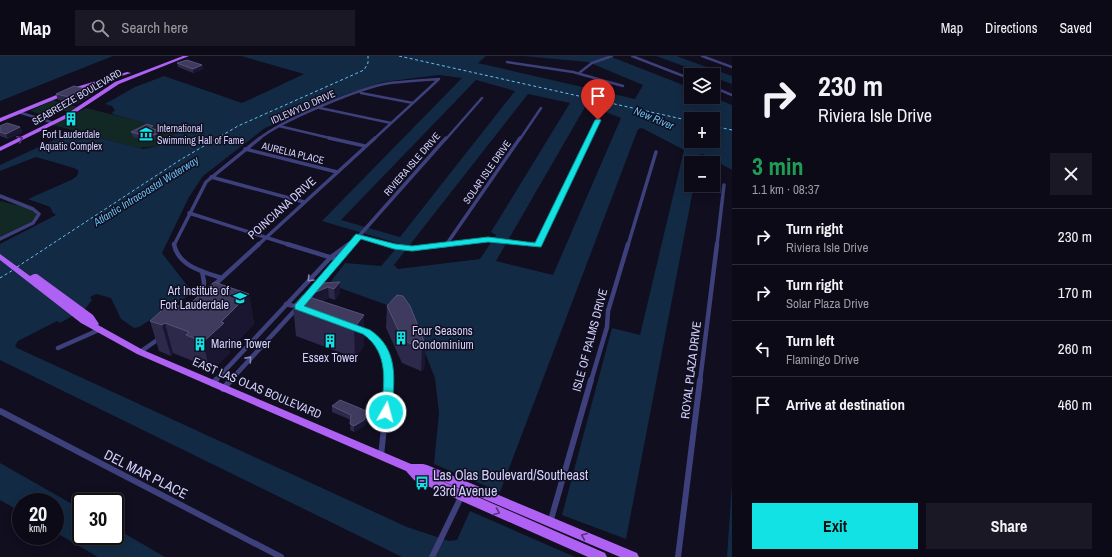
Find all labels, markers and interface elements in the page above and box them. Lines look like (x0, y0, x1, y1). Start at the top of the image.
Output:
search box (75, 10, 355, 46)
text: Map (20, 15, 51, 41)
icon: search (89, 17, 111, 39)
text: Search here (121, 17, 188, 38)
text: Map (941, 19, 963, 37)
text: Directions (985, 19, 1037, 37)
text: Saved (1059, 19, 1092, 37)
street label: SEABREEZE BOULEVARD (30, 66, 124, 128)
text: 230 m (818, 67, 883, 105)
map controls (684, 68, 720, 192)
button: layers (684, 68, 720, 104)
icon: right (752, 72, 804, 124)
pin (581, 79, 615, 120)
icon: arrive (587, 85, 609, 107)
street label: IDLEWYLD DRIVE (269, 87, 337, 127)
water label: New River (632, 103, 677, 133)
text: Riviera Isle Drive (818, 103, 932, 128)
building icon: Fort Lauderdale Aquatic Complex (63, 111, 79, 127)
button: + (684, 112, 720, 148)
place label: International Swimming Hall of Fame (157, 122, 245, 147)
museum icon: International Swimming Hall of Fame (138, 126, 154, 142)
place label: Fort Lauderdale Aquatic Complex (39, 128, 103, 153)
street label: RIVIERA ISLE DRIVE (381, 130, 443, 198)
one-way arrow (16, 136, 24, 144)
street label: SOLAR ISLE DRIVE (460, 137, 514, 207)
street label: AURELIA PLACE (259, 139, 326, 167)
text: 3 min (752, 150, 803, 182)
water label: Atlantic Intracoastal Waterway (90, 153, 202, 230)
button: close (1050, 153, 1092, 195)
button: − (684, 156, 720, 192)
street label: POINCIANA DRIVE (245, 173, 319, 243)
text: 1.1 km · 08:37 (752, 181, 820, 198)
text: Turn right (786, 218, 843, 239)
icon: right (752, 226, 774, 248)
text: 230 m (1058, 226, 1092, 247)
text: Riviera Isle Drive (786, 239, 868, 256)
one-way arrow (307, 274, 315, 282)
text: Turn right (786, 274, 843, 295)
icon: right (752, 282, 774, 304)
text: 170 m (1058, 282, 1092, 303)
place label: Art Institute of Fort Lauderdale (160, 283, 229, 313)
street label: ISLE OF PALMS DRIVE (569, 287, 611, 393)
school or university icon: Art Institute of Fort Lauderdale (232, 290, 248, 306)
text: Solar Plaza Drive (786, 295, 869, 312)
street label: ROYAL PLAZA DRIVE (677, 320, 705, 420)
place label: Four Seasons Condominium (412, 323, 474, 353)
building icon: Four Seasons Condominium (393, 330, 409, 346)
text: Turn left (786, 330, 834, 351)
building icon: Essex Tower (322, 333, 338, 349)
building icon: Marine Tower (192, 336, 208, 352)
place label: Marine Tower (211, 336, 271, 352)
icon: left (752, 338, 774, 360)
text: 260 m (1058, 338, 1092, 359)
place label: Essex Tower (302, 350, 359, 366)
text: Flamingo Drive (786, 351, 859, 368)
street label: EAST LAS OLAS BOULEVARD (190, 354, 324, 422)
one-way arrow (245, 357, 252, 364)
position arrow (365, 391, 407, 433)
icon: arrive (752, 394, 774, 416)
text: Arrive at destination (786, 394, 905, 415)
text: 460 m (1058, 394, 1092, 415)
street label: DEL MAR PLACE (101, 445, 191, 503)
place label: Las Olas Boulevard/Southeast 23rd Avenue (433, 466, 588, 500)
bus stop icon: Las Olas Boulevard/Southeast 23rd Avenue (414, 475, 430, 491)
speed limit sign: 30 (72, 493, 124, 545)
text: 20 (29, 500, 47, 527)
button: Exit (752, 503, 918, 549)
button: Share (926, 503, 1092, 549)
one-way arrow (492, 507, 500, 515)
text: km/h (29, 522, 47, 535)
one-way arrow (581, 533, 588, 541)

